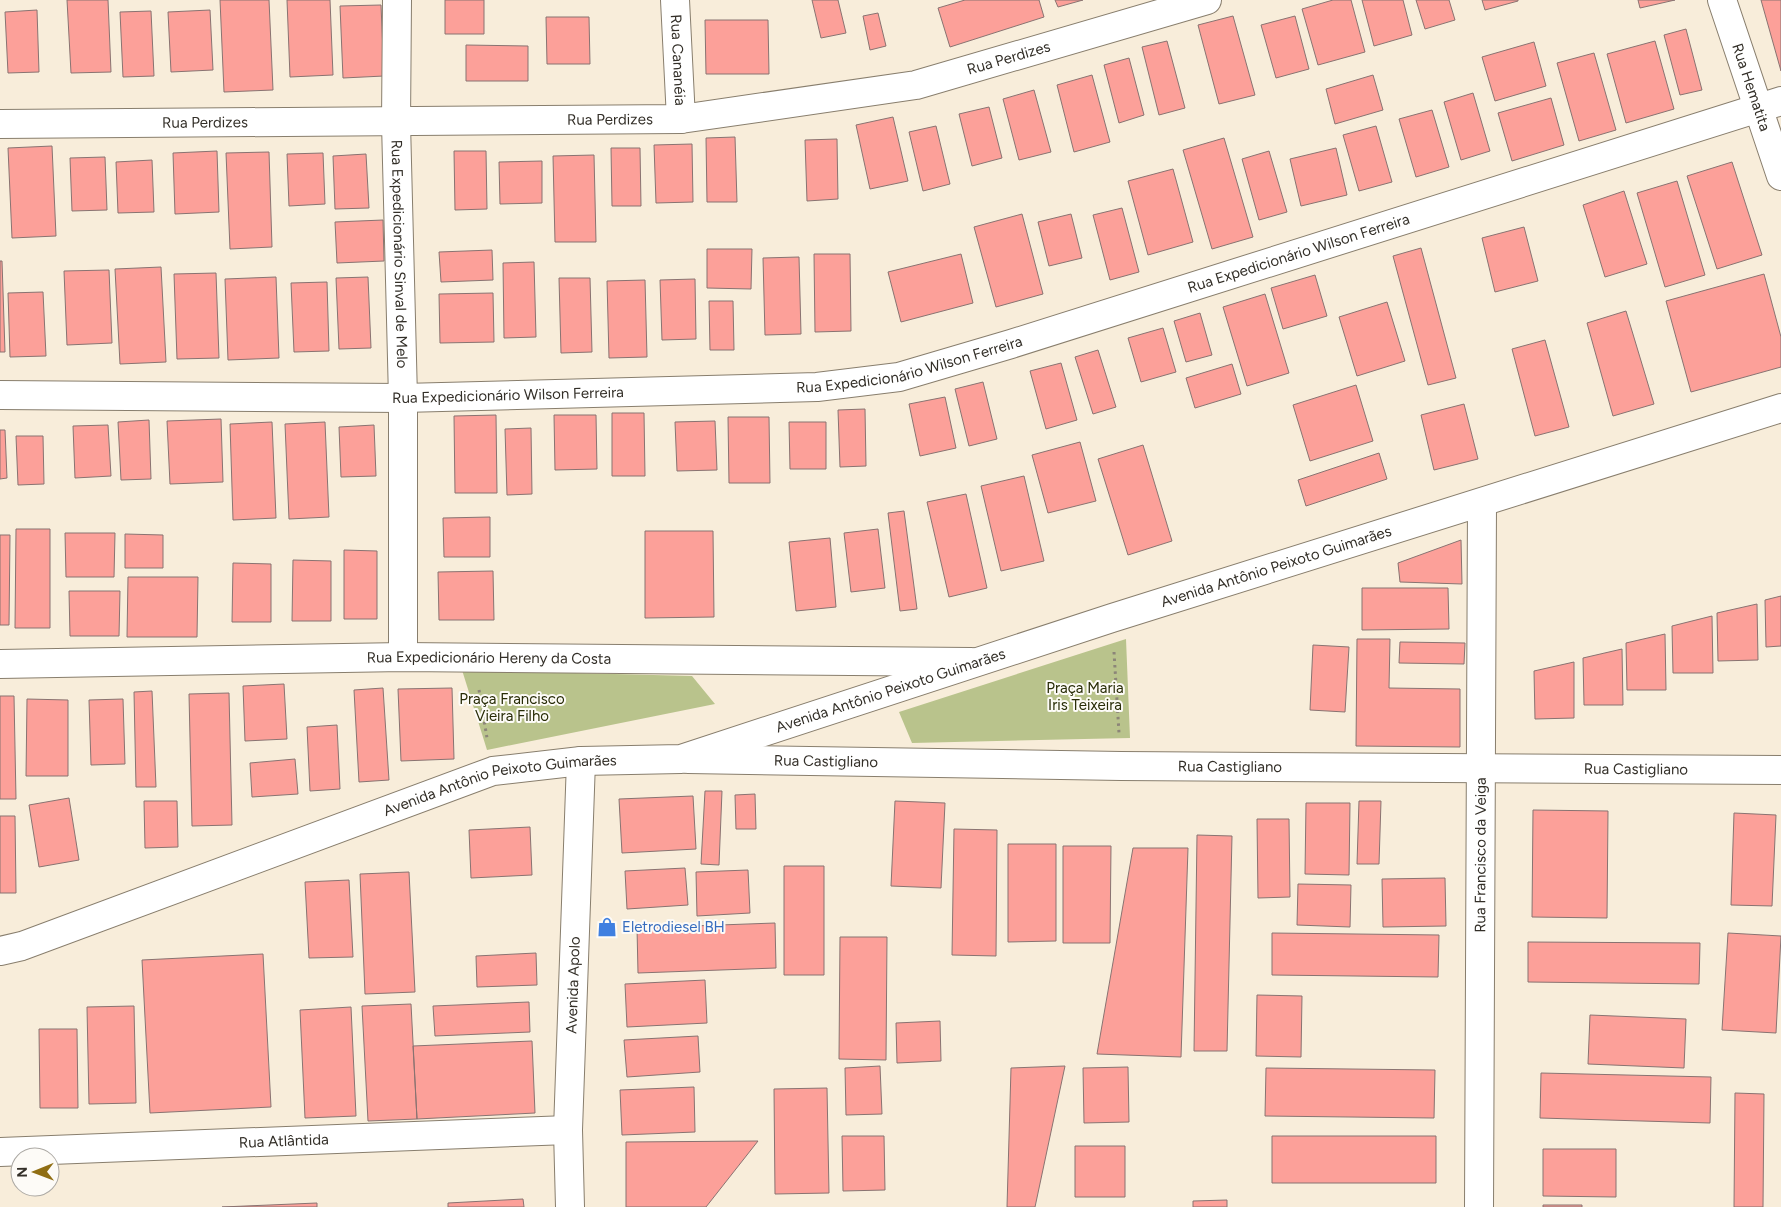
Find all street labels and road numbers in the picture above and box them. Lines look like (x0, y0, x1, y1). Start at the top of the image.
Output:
street label: Rua Cananéia (667, 14, 689, 106)
street label: Rua Perdizes (965, 37, 1052, 79)
street label: Rua Hematita (1728, 41, 1774, 133)
street label: Rua Perdizes (567, 110, 653, 129)
street label: Rua Perdizes (162, 113, 248, 132)
street label: Rua Expedicionário Sinval de Melo (387, 139, 411, 369)
street label: Rua Expedicionário Wilson Ferreira (1185, 210, 1412, 297)
street label: Rua Expedicionário Wilson Ferreira (796, 332, 1025, 397)
street label: Rua Expedicionário Wilson Ferreira (392, 383, 624, 407)
street label: Avenida Antônio Peixoto Guimarães (1159, 522, 1394, 611)
street label: Avenida Antônio Peixoto Guimarães (773, 645, 1008, 736)
street label: Rua Expedicionário Hereny da Costa (367, 648, 611, 668)
street label: Avenida Antônio Peixoto Guimarães (381, 751, 617, 820)
street label: Rua Castigliano (774, 751, 878, 771)
street label: Rua Castigliano (1178, 757, 1282, 776)
street label: Rua Castigliano (1584, 760, 1688, 778)
street label: Rua Francisco da Veiga (1471, 777, 1490, 933)
street label: Avenida Apolo (562, 936, 584, 1034)
street label: Rua Atlântida (239, 1130, 329, 1152)

